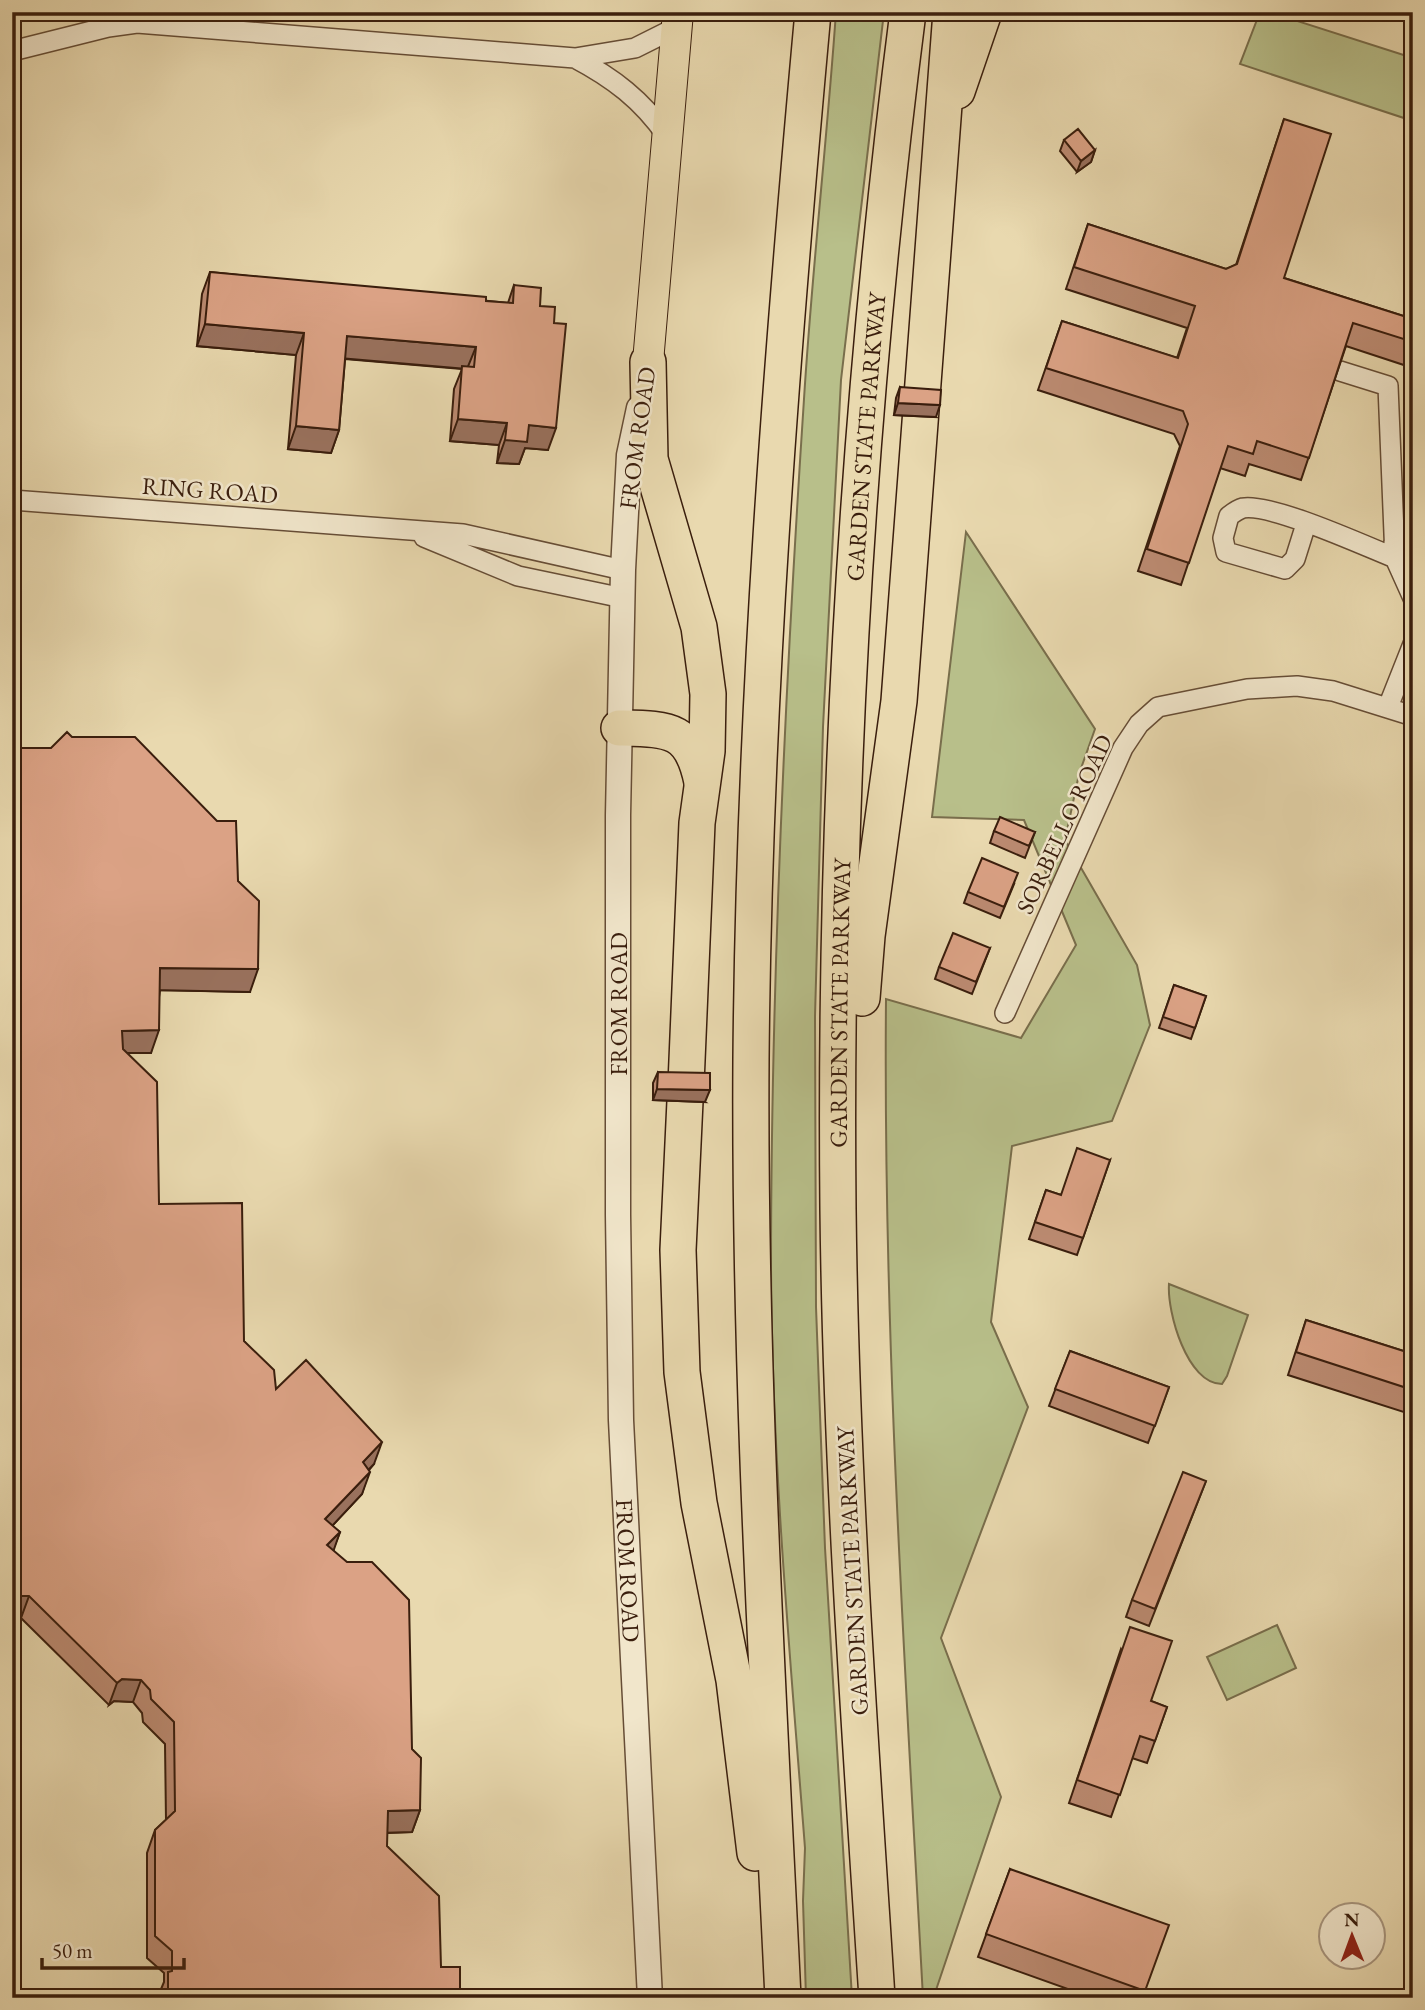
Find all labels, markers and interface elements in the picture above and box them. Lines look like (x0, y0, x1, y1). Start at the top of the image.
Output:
street label: GARDEN STATE PARKWAY (839, 290, 892, 582)
street label: FROM ROAD (612, 365, 662, 511)
street label: RING ROAD (141, 470, 279, 510)
street label: SORBELLO ROAD (1009, 729, 1119, 919)
street label: GARDEN STATE PARKWAY (822, 857, 857, 1148)
street label: FROM ROAD (603, 932, 634, 1076)
street label: GARDEN STATE PARKWAY (829, 1425, 875, 1716)
street label: FROM ROAD (609, 1498, 648, 1643)
north arrow (1316, 1902, 1386, 1972)
text: N (1344, 1907, 1360, 1932)
scale bar (42, 1926, 184, 1970)
text: 50 m (52, 1937, 93, 1964)

